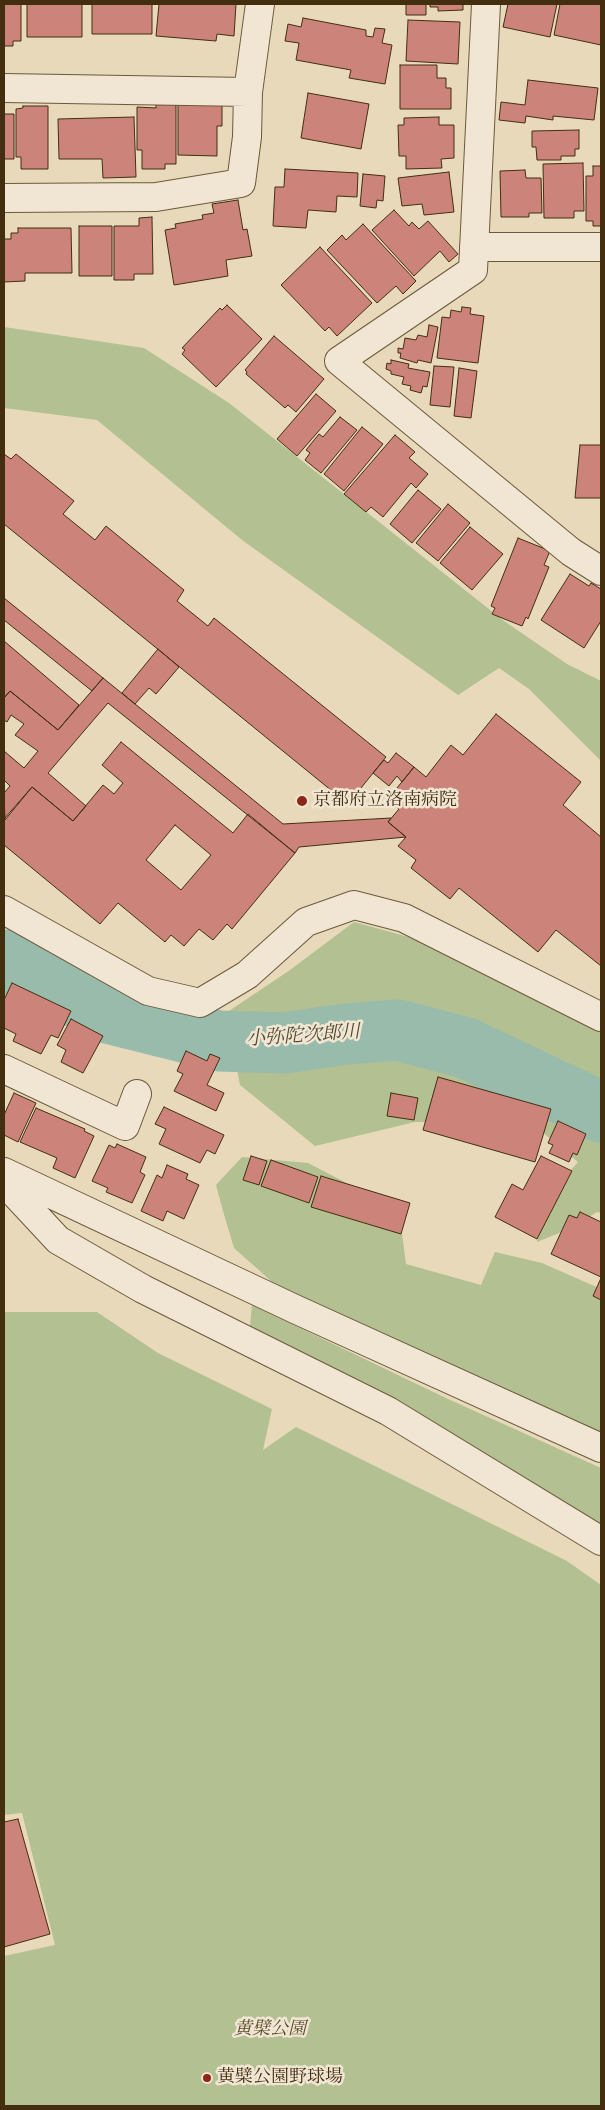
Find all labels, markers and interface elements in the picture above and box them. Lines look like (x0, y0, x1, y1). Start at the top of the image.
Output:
place label: 京都府立洛南病院 (313, 790, 457, 812)
marker: 京都府立洛南病院 (295, 794, 309, 808)
water label: 小弥陀次郎川 (245, 1022, 361, 1052)
park label: 黄檗公園 (234, 2019, 306, 2041)
place label: 黄檗公園野球場 (217, 2067, 343, 2089)
marker: 黄檗公園野球場 (201, 2072, 213, 2084)

